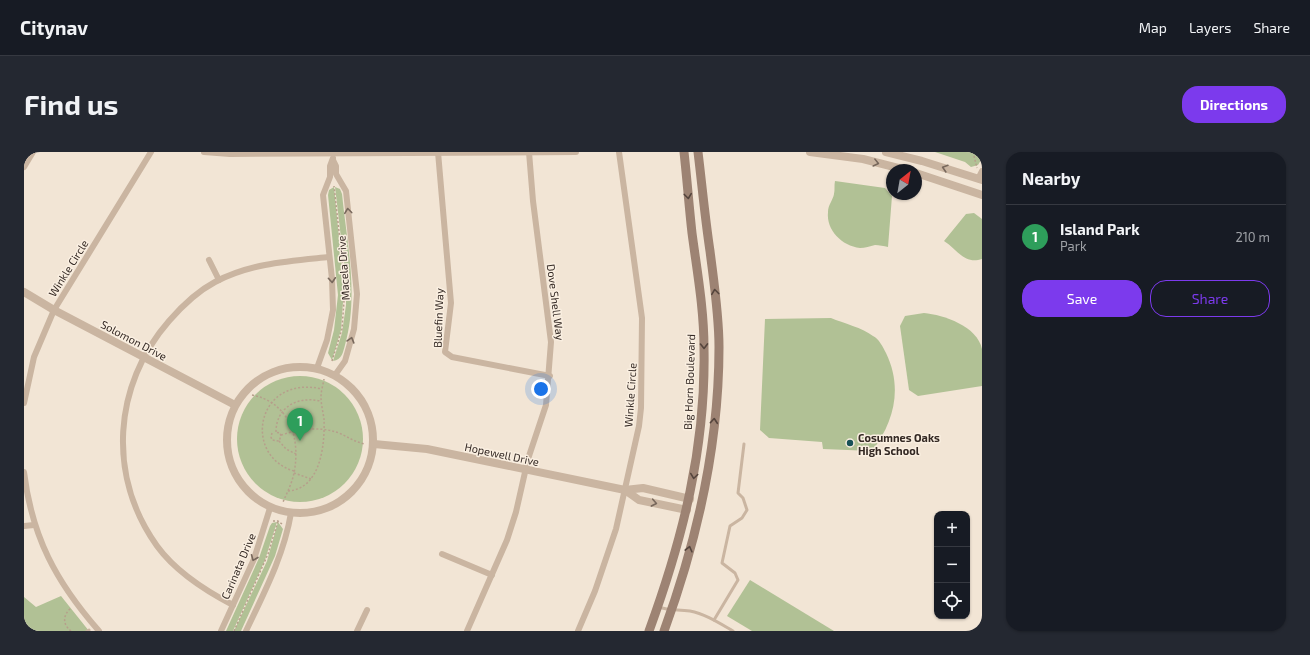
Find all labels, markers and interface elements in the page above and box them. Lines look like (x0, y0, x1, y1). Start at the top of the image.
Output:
text: Citynav (20, 16, 88, 39)
text: Map (1139, 19, 1167, 36)
text: Layers (1189, 19, 1231, 36)
text: Share (1253, 19, 1290, 36)
button: Directions (1182, 86, 1286, 123)
text: Find us (24, 87, 118, 121)
one-way arrow (873, 158, 879, 166)
north arrow (886, 164, 922, 200)
one-way arrow (942, 164, 949, 173)
text: Nearby (1022, 168, 1080, 188)
one-way arrow (683, 193, 692, 199)
one-way arrow (344, 208, 353, 214)
text: Island Park (1060, 220, 1140, 238)
text: 1 (1032, 229, 1038, 245)
text: 210 m (1235, 229, 1270, 245)
street label: Macela Drive (334, 235, 352, 301)
street label: Winkle Circle (45, 237, 91, 299)
text: Park (1060, 238, 1087, 254)
street label: Dove Shell Way (545, 263, 567, 341)
one-way arrow (328, 277, 337, 283)
button: Save (1022, 280, 1142, 317)
button: Share (1150, 280, 1270, 317)
street label: Bluefin Way (430, 288, 446, 348)
one-way arrow (711, 288, 720, 295)
street label: Solomon Drive (99, 317, 169, 363)
street label: Big Horn Boulevard (681, 334, 697, 430)
one-way arrow (346, 336, 355, 343)
one-way arrow (700, 343, 708, 349)
street label: Winkle Circle (621, 362, 639, 428)
your location (531, 379, 551, 399)
pin: 1 (287, 408, 313, 441)
one-way arrow (709, 418, 718, 424)
place label: Cosumnes Oaks High School (858, 431, 940, 457)
marker: Cosumnes Oaks High School (845, 438, 855, 448)
street label: Hopewell Drive (464, 440, 540, 468)
one-way arrow (690, 473, 699, 479)
one-way arrow (651, 498, 657, 507)
map controls (934, 511, 970, 619)
button: + (934, 511, 970, 547)
street label: Carinata Drive (218, 531, 258, 601)
one-way arrow (685, 545, 693, 552)
button: − (934, 547, 970, 583)
one-way arrow (251, 555, 259, 562)
button: locate (934, 583, 970, 619)

